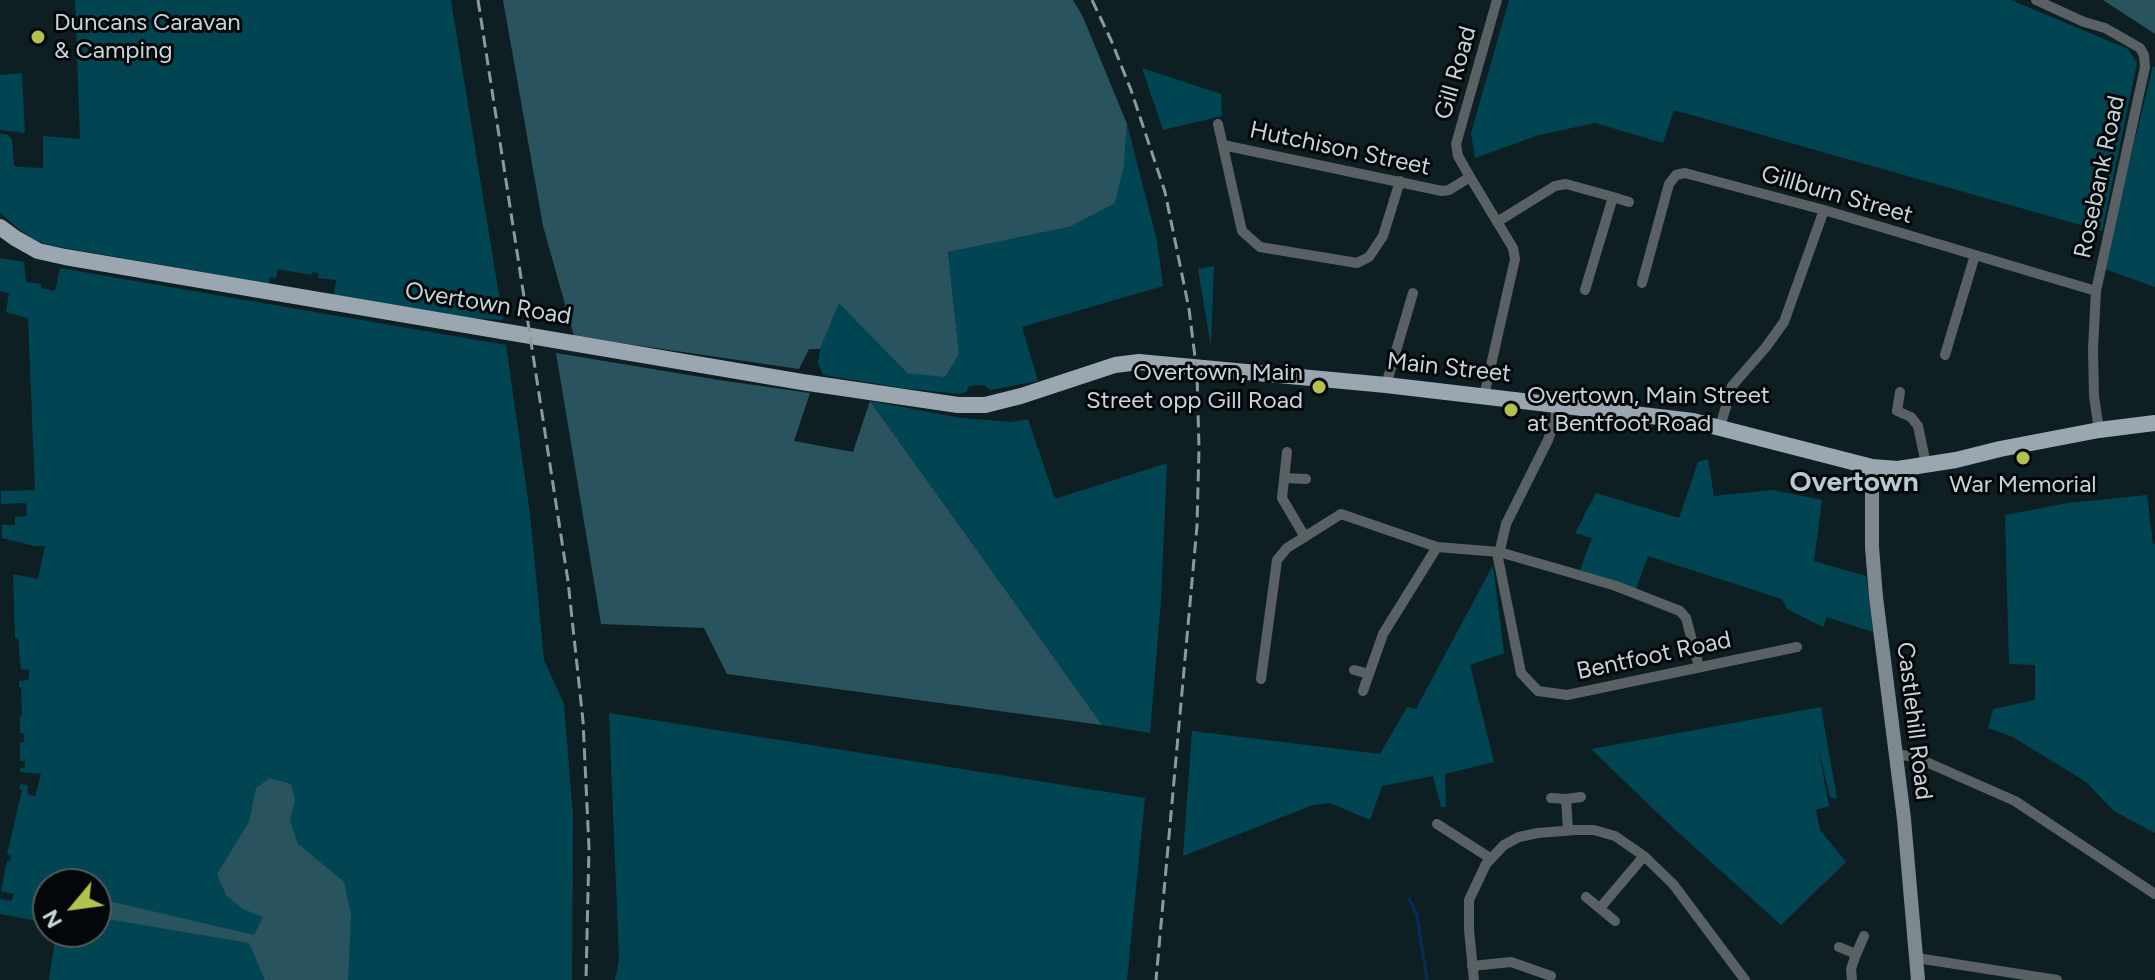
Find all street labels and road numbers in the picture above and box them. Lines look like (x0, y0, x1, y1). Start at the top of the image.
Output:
street label: Gill Road (1429, 23, 1483, 123)
street label: Rosebank Road (2069, 93, 2131, 261)
street label: Hutchison Street (1247, 116, 1433, 182)
street label: Gillburn Street (1758, 160, 1916, 230)
street label: Overtown Road (403, 277, 573, 331)
street label: Main Street (1386, 347, 1512, 389)
street label: Bentfoot Road (1574, 626, 1734, 686)
street label: Castlehill Road (1890, 640, 1938, 802)

